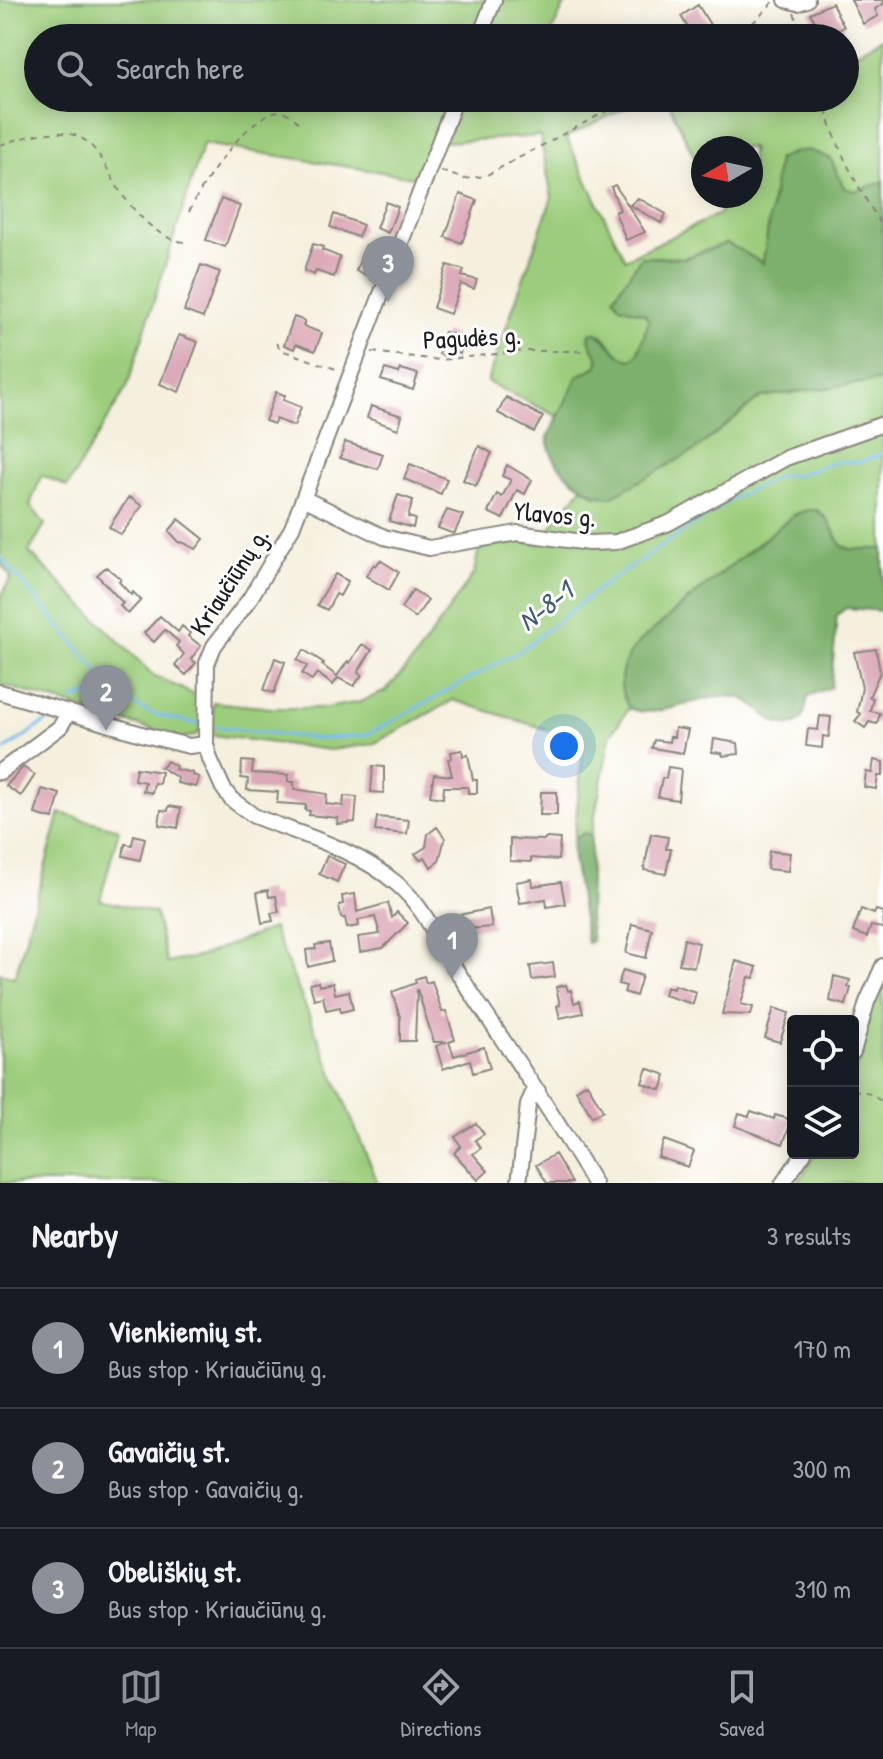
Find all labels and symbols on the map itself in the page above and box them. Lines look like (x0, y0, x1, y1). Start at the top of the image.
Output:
north arrow (691, 136, 763, 208)
pin: 3 (362, 236, 414, 302)
street label: Pagudės g. (422, 317, 522, 357)
street label: Ylavos g. (512, 493, 598, 535)
street label: Kriaučiūnų g. (181, 520, 277, 642)
water label: N-8-1 (510, 570, 583, 639)
pin: 2 (80, 665, 132, 731)
your location (544, 726, 584, 766)
pin: 1 (426, 913, 478, 979)

